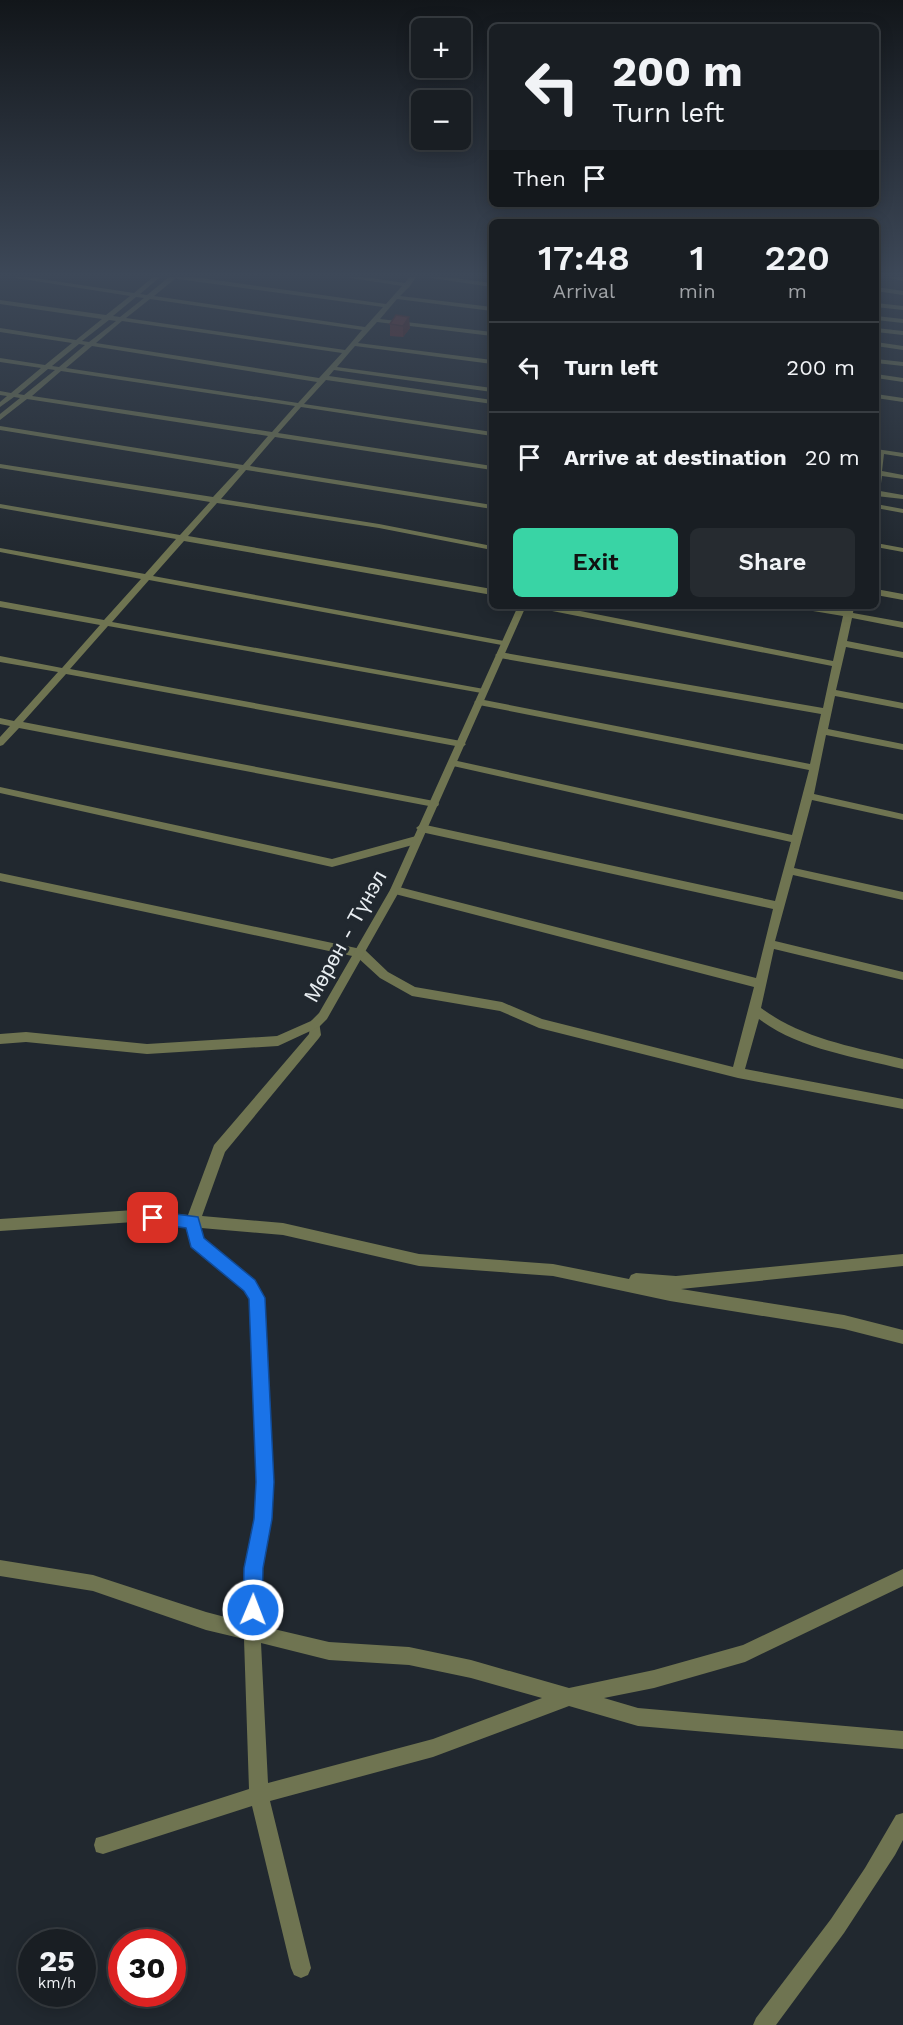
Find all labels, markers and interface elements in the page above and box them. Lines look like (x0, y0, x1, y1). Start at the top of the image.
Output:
map controls (411, 18, 471, 150)
button: + (411, 18, 471, 78)
text: 200 m (612, 47, 743, 96)
icon: left (513, 48, 591, 126)
button: − (411, 90, 471, 150)
text: Turn left (612, 97, 724, 129)
icon: arrive (578, 162, 611, 195)
text: Then (513, 166, 566, 191)
text: 17:48 (538, 237, 630, 279)
text: 1 (690, 237, 705, 279)
text: 220 (765, 237, 830, 279)
text: Arrival (553, 279, 615, 303)
text: min (679, 279, 716, 303)
text: m (788, 279, 807, 303)
icon: left (513, 351, 546, 384)
text: Turn left (564, 355, 658, 380)
text: 200 m (786, 355, 855, 380)
icon: arrive (513, 441, 546, 474)
text: Arrive at destination (564, 445, 787, 470)
text: 20 m (805, 445, 860, 470)
button: Exit (513, 528, 678, 597)
button: Share (690, 528, 855, 597)
street label: Мөрөн - Түнэл (299, 866, 391, 1006)
pin (127, 1192, 178, 1243)
icon: arrive (136, 1201, 169, 1234)
position arrow (221, 1578, 285, 1642)
speed limit sign: 30 (108, 1929, 186, 2007)
text: 25 (39, 1943, 75, 1978)
text: km/h (38, 1974, 76, 1992)

